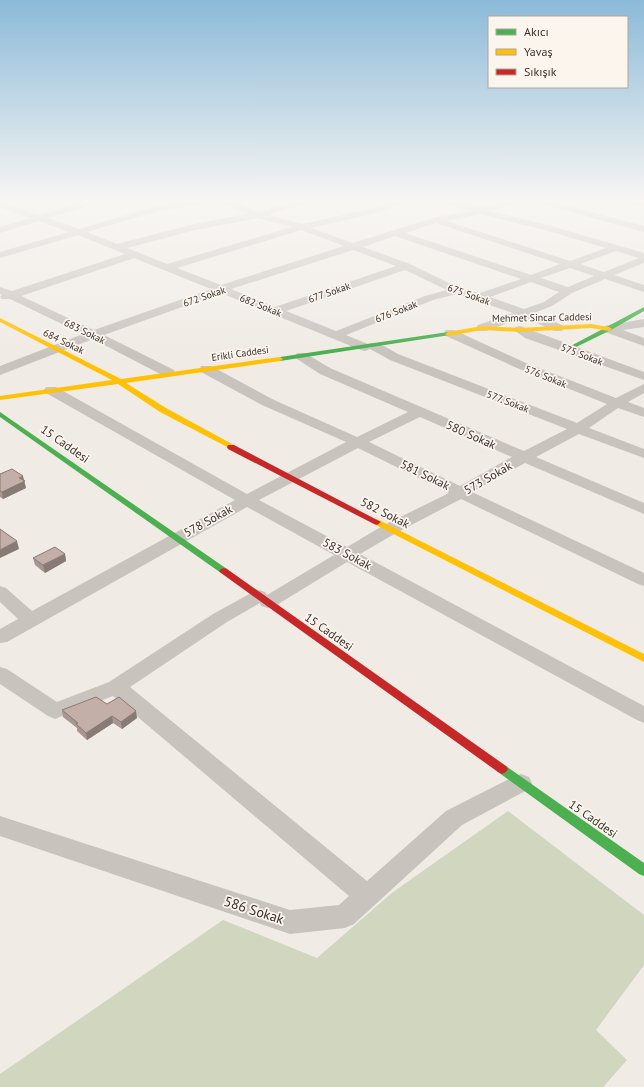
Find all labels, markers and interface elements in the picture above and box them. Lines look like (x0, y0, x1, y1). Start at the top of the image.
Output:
legend (488, 16, 628, 88)
text: Akıcı (524, 24, 549, 39)
text: Yavaş (524, 44, 553, 59)
text: Sıkışık (524, 64, 557, 79)
street label: 677 Sokak (306, 279, 352, 306)
street label: 675 Sokak (446, 281, 492, 308)
street label: 672 Sokak (181, 283, 227, 310)
street label: 682 Sokak (238, 291, 284, 320)
street label: 676 Sokak (373, 297, 419, 325)
street label: Mehmet Sincar Caddesi (492, 310, 592, 325)
street label: 683 Sokak (62, 316, 108, 347)
street label: 684 Sokak (41, 326, 87, 357)
street label: 575 Sokak (559, 340, 605, 369)
street label: Erikli Caddesi (211, 343, 270, 364)
street label: 576 Sokak (523, 362, 569, 391)
street label: 577. Sokak (485, 387, 531, 416)
street label: 580 Sokak (444, 417, 499, 452)
street label: 15 Caddesi (38, 421, 93, 466)
street label: 581 Sokak (398, 456, 453, 493)
street label: 573 Sokak (461, 458, 515, 497)
street label: 582 Sokak (358, 494, 413, 531)
street label: 578 Sokak (181, 501, 235, 540)
street label: 583 Sokak (320, 534, 374, 573)
street label: 15 Caddesi (302, 609, 357, 654)
street label: 15 Caddesi (566, 796, 621, 841)
street label: 586 Sokak (222, 892, 287, 928)

